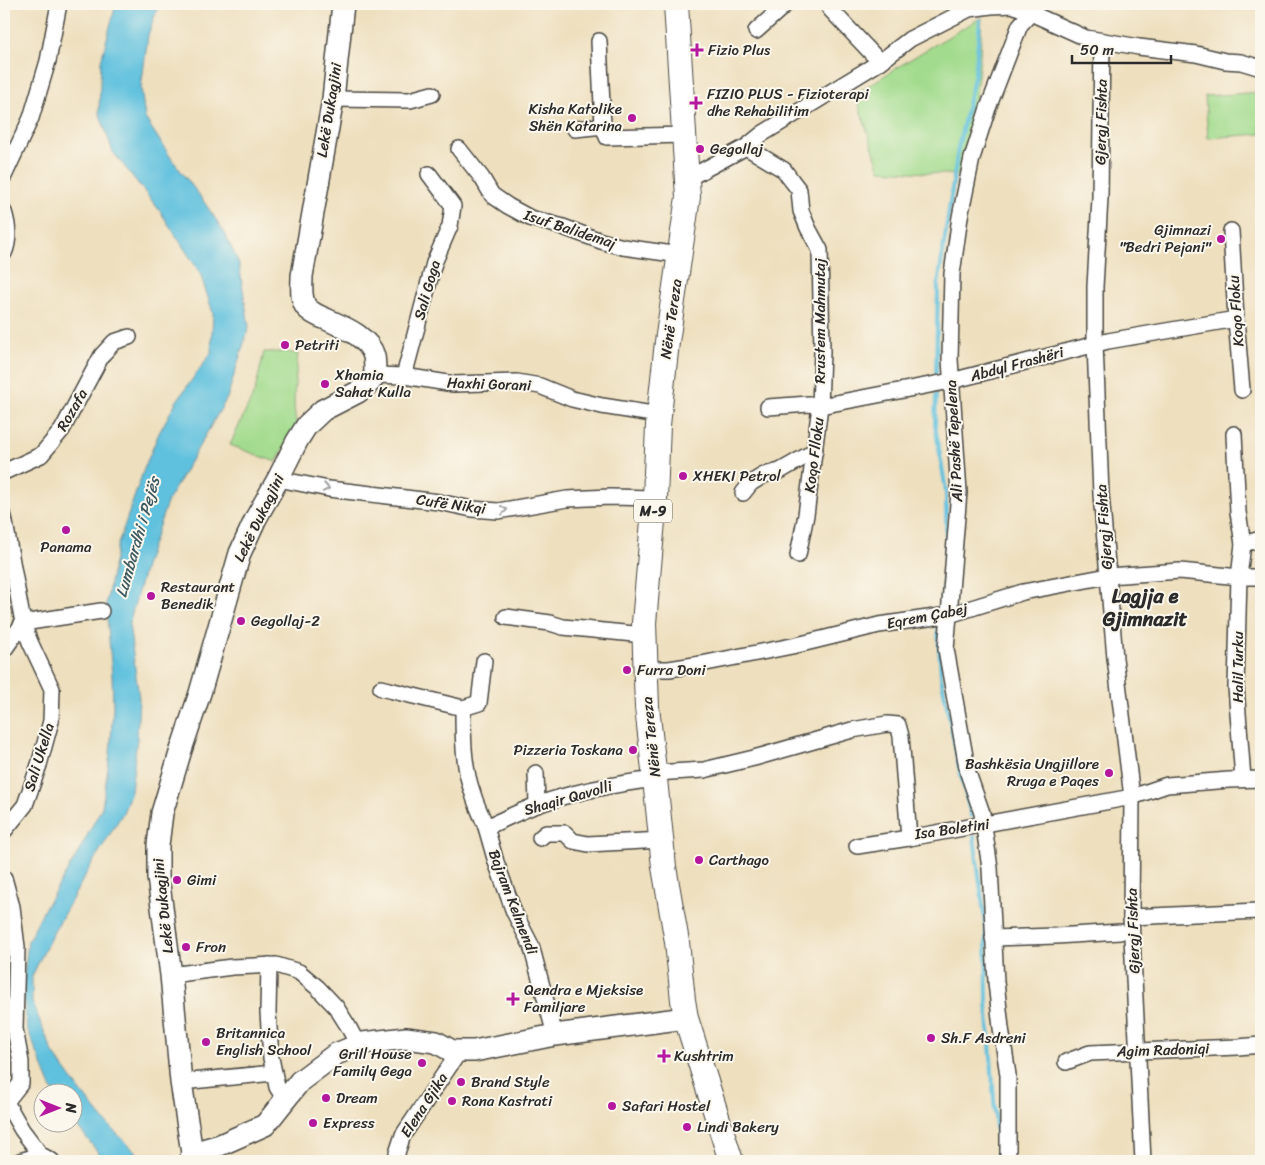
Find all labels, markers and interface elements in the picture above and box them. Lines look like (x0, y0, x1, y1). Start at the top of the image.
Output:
scale bar (1072, 32, 1171, 64)
place label: Fizio Plus (708, 37, 771, 63)
text: 50 m (1080, 37, 1115, 63)
marker: Fizio Plus (690, 43, 704, 57)
street label: Lekë Dukagjini (309, 60, 349, 159)
street label: Gjergj Fishta (1087, 79, 1115, 165)
place label: FIZIO PLUS - Fizioterapi dhe Rehabilitim (707, 81, 870, 124)
place label: Kisha Katolike Shën Katarina (529, 96, 622, 139)
marker: FIZIO PLUS - Fizioterapi dhe Rehabilitim (689, 96, 703, 110)
marker: Kisha Katolike Shën Katarina (626, 112, 638, 124)
place label: Gegollaj (710, 136, 763, 162)
marker: Gegollaj (694, 143, 706, 155)
street label: Isuf Balidemaj (519, 202, 620, 256)
place label: Gjimnazi "Bedri Pejani" (1119, 217, 1212, 260)
marker: Gjimnazi "Bedri Pejani" (1215, 233, 1227, 245)
street label: Sali Goga (406, 257, 448, 323)
street label: Rrustem Mahmutaj (807, 258, 833, 384)
street label: Koqo Floku (1221, 274, 1251, 348)
street label: Nënë Tereza (653, 277, 690, 361)
place label: Petriti (295, 332, 340, 358)
marker: Petriti (279, 339, 291, 351)
street label: Abdyl Frashëri (966, 339, 1067, 389)
place label: Xhamia Sahat Kulla (334, 362, 412, 405)
street label: Haxhi Gorani (446, 370, 532, 398)
marker: Xhamia Sahat Kulla (319, 378, 331, 390)
street label: Ali Pashë Tepelena (938, 379, 970, 504)
street label: Rozafa (49, 383, 95, 436)
street label: Koqo Flloku (796, 416, 832, 494)
place label: XHEKI Petrol (692, 463, 782, 489)
street label: Lekë Dukagjini (226, 469, 292, 567)
marker: XHEKI Petrol (677, 470, 689, 482)
water label: Lumbardhi i Pejës (106, 472, 169, 601)
one-way arrow (321, 482, 330, 492)
street label: Gjergj Fishta (1088, 483, 1120, 571)
street label: Cufë Nikqi (415, 486, 488, 522)
road number: M-9 (634, 500, 672, 522)
one-way arrow (500, 505, 508, 515)
marker: Panama (60, 524, 72, 536)
place label: Panama (40, 534, 92, 560)
place label: Restaurant Benedik (161, 574, 236, 617)
district label: Lagjja e Gjimnazit (1102, 579, 1188, 637)
marker: Restaurant Benedik (145, 590, 157, 602)
street label: Eqrem Çabej (884, 595, 970, 637)
place label: Gegollaj-2 (251, 608, 320, 634)
marker: Gegollaj-2 (235, 615, 247, 627)
street label: Halil Turku (1225, 631, 1251, 703)
place label: Furra Doni (637, 657, 706, 683)
marker: Furra Doni (621, 664, 633, 676)
street label: Nënë Tereza (634, 695, 668, 778)
street label: Sali Ukella (16, 719, 62, 795)
place label: Pizzeria Toskana (513, 737, 623, 763)
marker: Pizzeria Toskana (627, 744, 639, 756)
place label: Bashkësia Ungjillore Rruga e Paqes (965, 751, 1099, 794)
marker: Bashkësia Ungjillore Rruga e Paqes (1103, 767, 1115, 779)
street label: Shaqir Qavolli (521, 773, 616, 823)
street label: Isa Boletini (912, 811, 992, 847)
street label: Bajram Kelmendi (481, 846, 545, 959)
place label: Carthago (709, 847, 770, 873)
marker: Carthago (693, 854, 705, 866)
street label: Lekë Dukagjini (145, 856, 181, 955)
place label: Gimi (187, 867, 217, 893)
marker: Gimi (171, 874, 183, 886)
street label: Gjergj Fishta (1118, 887, 1147, 974)
place label: Fron (196, 934, 226, 960)
marker: Fron (180, 941, 192, 953)
place label: Qendra e Mjeksise Familjare (524, 977, 643, 1020)
marker: Qendra e Mjeksise Familjare (506, 992, 520, 1006)
place label: Britannica English School (216, 1020, 312, 1063)
place label: Sh.F Asdreni (941, 1025, 1026, 1051)
marker: Sh.F Asdreni (925, 1032, 937, 1044)
street label: Agim Radoniqi (1115, 1035, 1211, 1065)
marker: Britannica English School (200, 1036, 212, 1048)
place label: Grill House Family Gega (333, 1041, 412, 1084)
place label: Kushtrim (674, 1043, 734, 1069)
marker: Kushtrim (658, 1050, 670, 1062)
marker: Grill House Family Gega (416, 1057, 428, 1069)
street label: Elena Gjika (393, 1067, 455, 1143)
place label: Brand Style (471, 1069, 550, 1095)
marker: Brand Style (455, 1076, 467, 1088)
north arrow (32, 1082, 82, 1132)
place label: Dream (336, 1085, 378, 1111)
place label: Rona Kastrati (462, 1088, 553, 1114)
marker: Dream (320, 1092, 332, 1104)
place label: Safari Hostel (622, 1093, 711, 1119)
marker: Rona Kastrati (446, 1095, 458, 1107)
marker: Safari Hostel (606, 1100, 618, 1112)
text: N (58, 1102, 83, 1113)
place label: Express (323, 1110, 375, 1136)
place label: Lindi Bakery (697, 1114, 779, 1140)
marker: Express (307, 1117, 319, 1129)
marker: Lindi Bakery (681, 1121, 693, 1133)

